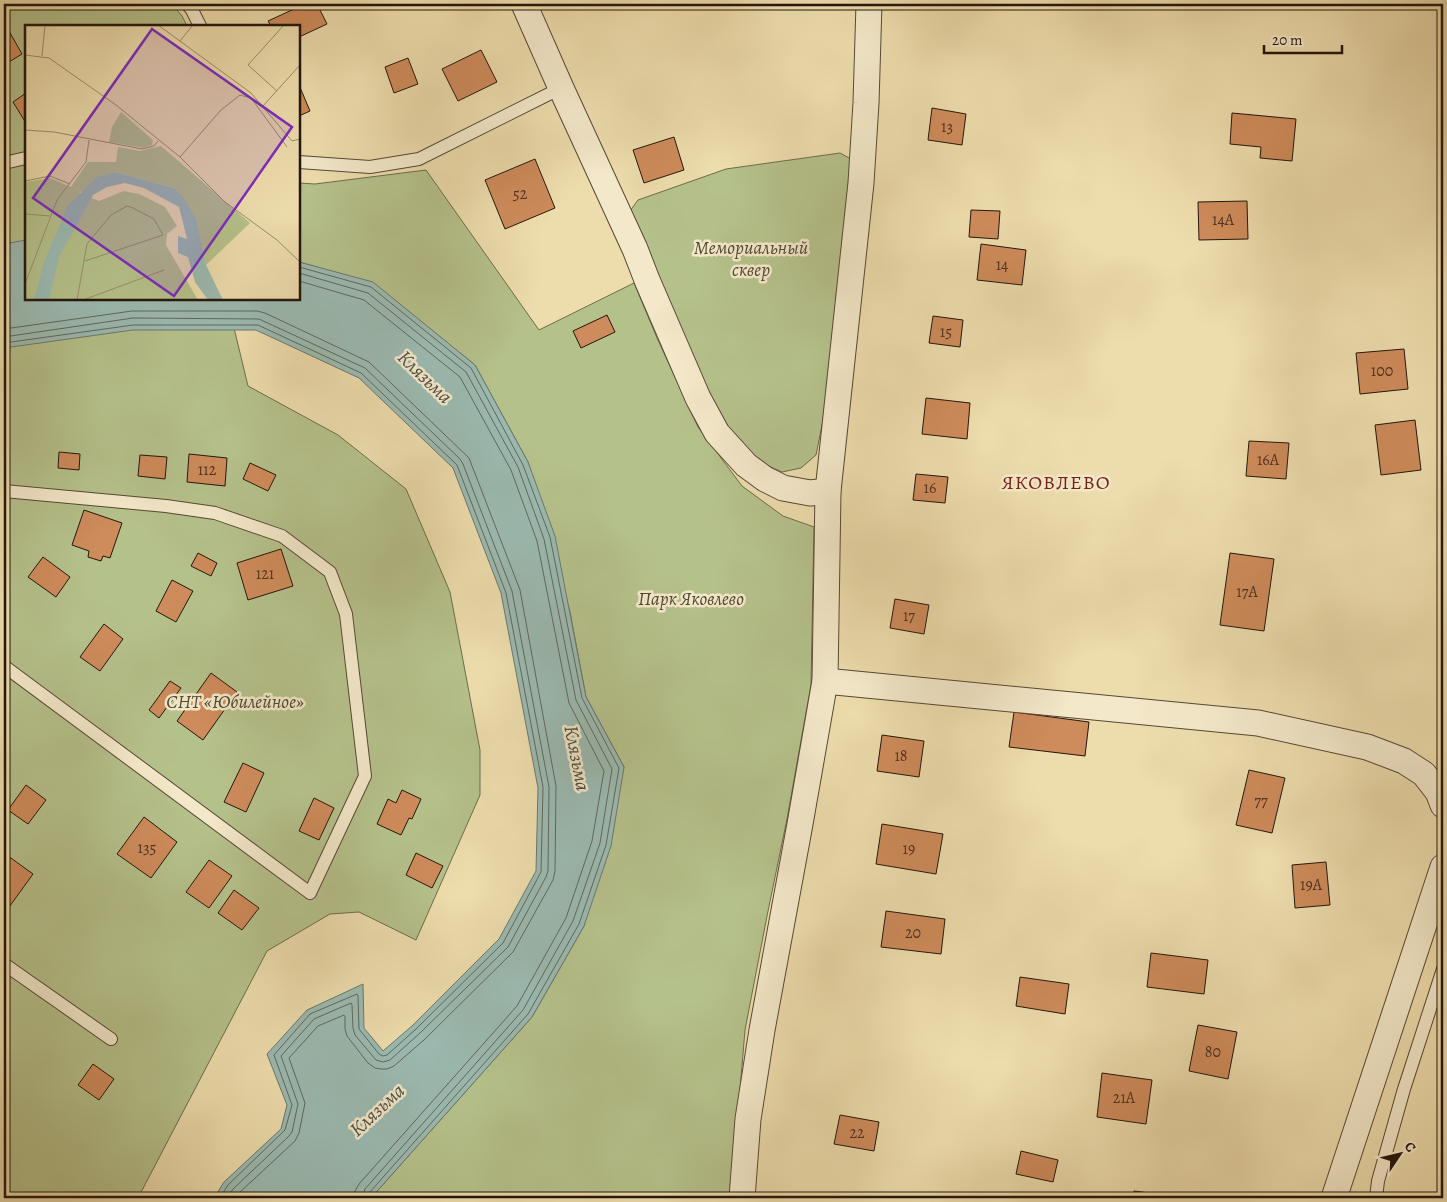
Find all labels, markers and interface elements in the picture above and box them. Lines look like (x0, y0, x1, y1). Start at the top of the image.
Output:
scale bar (1264, 22, 1342, 54)
inset map (25, 25, 300, 300)
text: 20 m (1272, 30, 1303, 50)
house number: 13 (941, 116, 953, 138)
house number: 52 (513, 183, 528, 205)
house number: 14А (1212, 209, 1235, 231)
park label: Мемориальный сквер (694, 235, 808, 283)
house number: 14 (996, 254, 1008, 276)
house number: 15 (940, 321, 952, 343)
water label: Клязьма (392, 344, 458, 410)
house number: 100 (1371, 360, 1393, 382)
house number: 16А (1257, 449, 1280, 471)
house number: 112 (198, 459, 217, 481)
district label: ЯКОВЛЕВО (1001, 469, 1111, 496)
house number: 16 (924, 477, 936, 499)
house number: 121 (256, 563, 275, 585)
house number: 17А (1236, 581, 1258, 603)
park label: Парк Яковлево (638, 586, 744, 612)
house number: 17 (903, 605, 915, 627)
park label: СНТ «Юбилейное» (166, 689, 304, 715)
water label: Клязьма (557, 723, 597, 793)
house number: 18 (894, 745, 908, 767)
house number: 77 (1254, 790, 1268, 812)
house number: 135 (137, 837, 157, 859)
house number: 19 (903, 838, 915, 860)
house number: 19А (1300, 874, 1323, 896)
house number: 20 (905, 922, 921, 944)
house number: 80 (1205, 1041, 1221, 1063)
water label: Клязьма (344, 1077, 410, 1143)
house number: 21А (1113, 1087, 1136, 1109)
house number: 22 (849, 1122, 865, 1144)
north arrow (1374, 1130, 1424, 1180)
text: С (1400, 1138, 1421, 1156)

